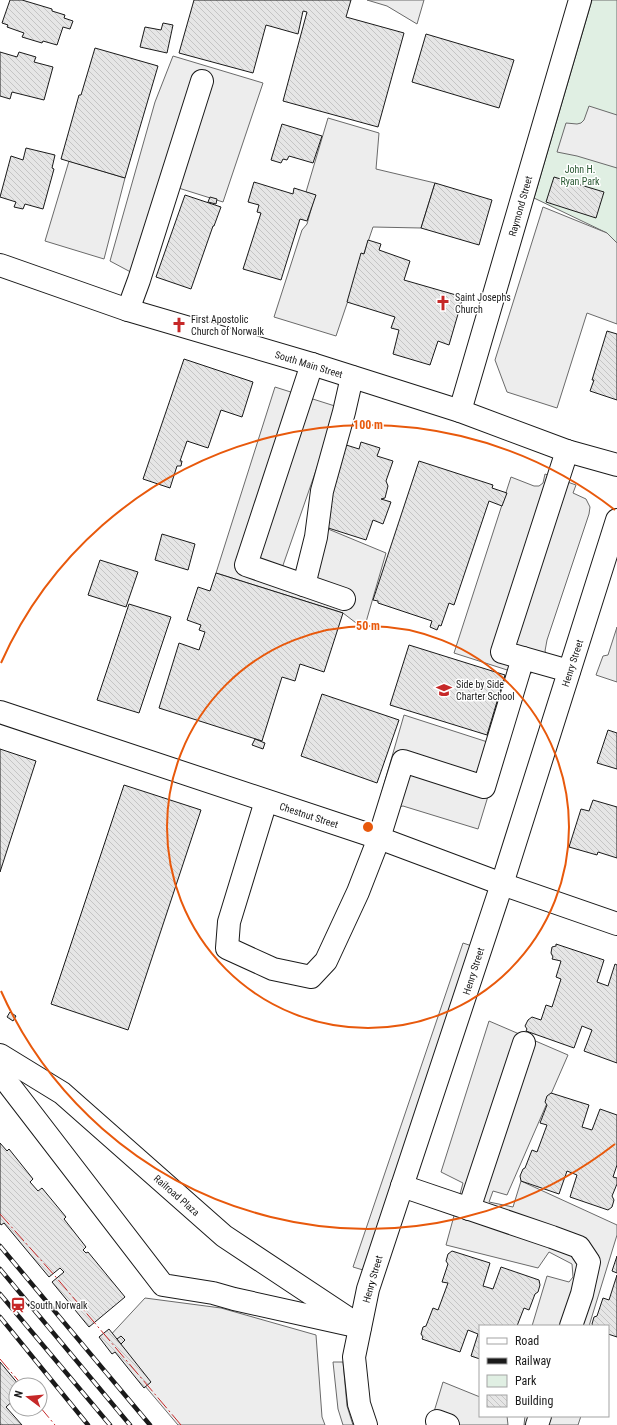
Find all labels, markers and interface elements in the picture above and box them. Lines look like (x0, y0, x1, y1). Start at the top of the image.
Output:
park label: John H. Ryan Park (560, 164, 600, 187)
street label: Raymond Street (507, 175, 534, 238)
place label: Saint Josephs Church (455, 292, 511, 315)
church icon: Saint Josephs Church (434, 294, 452, 312)
place label: First Apostolic Church of Norwalk (191, 314, 264, 337)
church icon: First Apostolic Church of Norwalk (170, 316, 188, 334)
street label: South Main Street (274, 349, 344, 380)
text: 100 m (353, 418, 383, 432)
text: 50 m (356, 619, 380, 633)
street label: Henry Street (560, 638, 585, 688)
place label: Side by Side Charter School (456, 679, 515, 702)
school or university icon: Side by Side Charter School (435, 681, 453, 699)
street label: Chestnut Street (278, 801, 340, 830)
centre of rings (361, 820, 375, 834)
street label: Henry Street (461, 946, 486, 996)
street label: Railroad Plaza (152, 1173, 202, 1218)
street label: Henry Street (360, 1254, 384, 1304)
station icon: South Norwalk (9, 1296, 27, 1314)
place label: South Norwalk (30, 1300, 88, 1311)
legend (479, 1325, 609, 1417)
text: Road (515, 1334, 539, 1348)
text: Railway (515, 1354, 551, 1368)
text: Park (515, 1374, 537, 1388)
north arrow (8, 1377, 48, 1417)
text: N (12, 1389, 26, 1399)
text: Building (515, 1394, 553, 1408)

